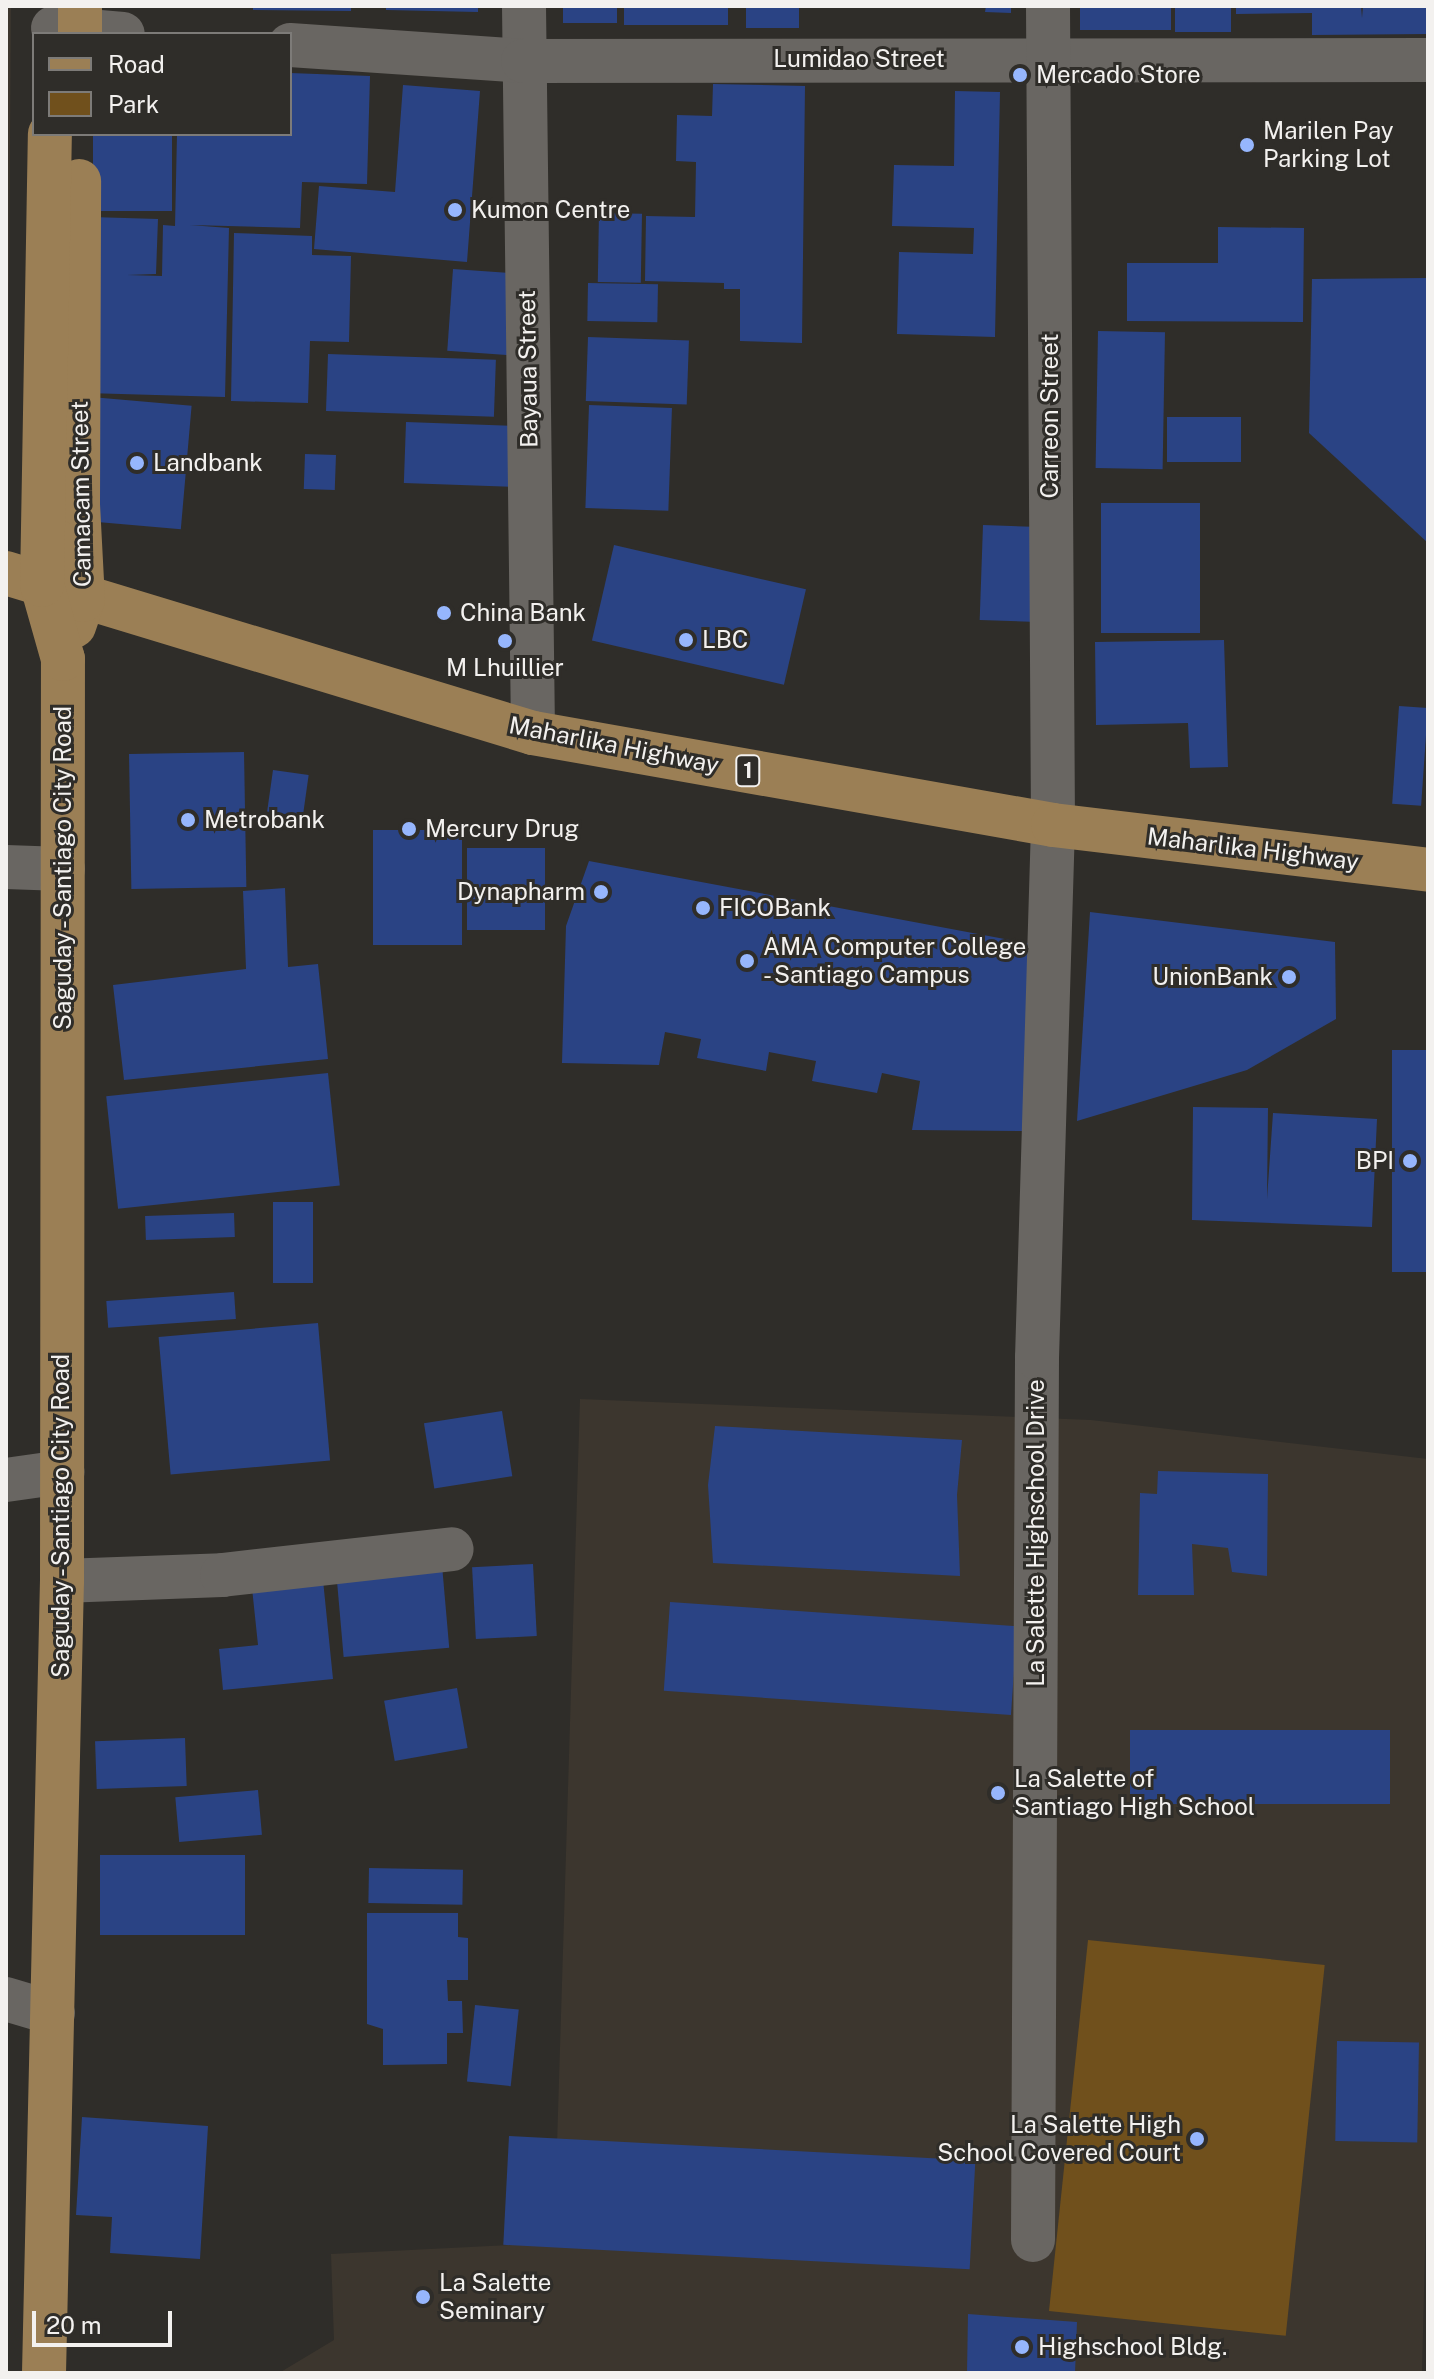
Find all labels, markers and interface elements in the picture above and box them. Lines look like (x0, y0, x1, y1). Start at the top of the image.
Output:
legend (32, 32, 292, 136)
street label: Lumidao Street (773, 45, 945, 73)
text: Road (108, 50, 165, 78)
place label: Mercado Store (1036, 61, 1201, 89)
marker: Mercado Store (1011, 66, 1029, 84)
text: Park (108, 90, 159, 118)
place label: Marilen Pay Parking Lot (1263, 117, 1394, 173)
marker: Marilen Pay Parking Lot (1238, 136, 1256, 154)
place label: Kumon Centre (471, 196, 630, 224)
marker: Kumon Centre (446, 201, 464, 219)
street label: Bayaua Street (512, 290, 544, 448)
street label: Carreon Street (1036, 333, 1064, 499)
street label: Camacam Street (65, 401, 97, 587)
place label: Landbank (153, 449, 263, 477)
marker: Landbank (128, 454, 146, 472)
place label: China Bank (460, 599, 586, 627)
marker: China Bank (435, 604, 453, 622)
place label: LBC (702, 626, 748, 654)
marker: LBC (677, 631, 695, 649)
marker: M Lhuillier (496, 632, 514, 650)
place label: M Lhuillier (446, 654, 564, 682)
street label: Saguday - Santiago City Road (49, 703, 77, 1033)
street label: Maharlika Highway (507, 711, 721, 779)
road number: 1 (734, 753, 762, 789)
place label: Metrobank (204, 806, 325, 834)
marker: Metrobank (179, 811, 197, 829)
place label: Mercury Drug (425, 815, 579, 843)
marker: Mercury Drug (400, 820, 418, 838)
street label: Maharlika Highway (1145, 822, 1361, 876)
place label: Dynapharm (457, 878, 585, 906)
marker: Dynapharm (592, 883, 610, 901)
place label: FICOBank (719, 894, 831, 922)
marker: FICOBank (694, 899, 712, 917)
place label: AMA Computer College - Santiago Campus (763, 933, 1026, 989)
marker: AMA Computer College - Santiago Campus (738, 952, 756, 970)
place label: UnionBank (1152, 963, 1273, 991)
marker: UnionBank (1280, 968, 1298, 986)
place label: BPI (1356, 1147, 1394, 1175)
marker: BPI (1401, 1152, 1419, 1170)
street label: Saguday - Santiago City Road (47, 1351, 75, 1681)
street label: La Salette Highschool Drive (1022, 1379, 1050, 1687)
place label: La Salette of Santiago High School (1014, 1765, 1255, 1821)
marker: La Salette of Santiago High School (989, 1784, 1007, 1802)
place label: La Salette High School Covered Court (937, 2111, 1181, 2167)
marker: La Salette High School Covered Court (1188, 2130, 1206, 2148)
place label: La Salette Seminary (439, 2269, 551, 2325)
marker: La Salette Seminary (414, 2288, 432, 2306)
scale bar (36, 2295, 176, 2345)
text: 20 m (46, 2311, 102, 2339)
place label: Highschool Bldg. (1038, 2333, 1227, 2361)
marker: Highschool Bldg. (1013, 2338, 1031, 2356)

